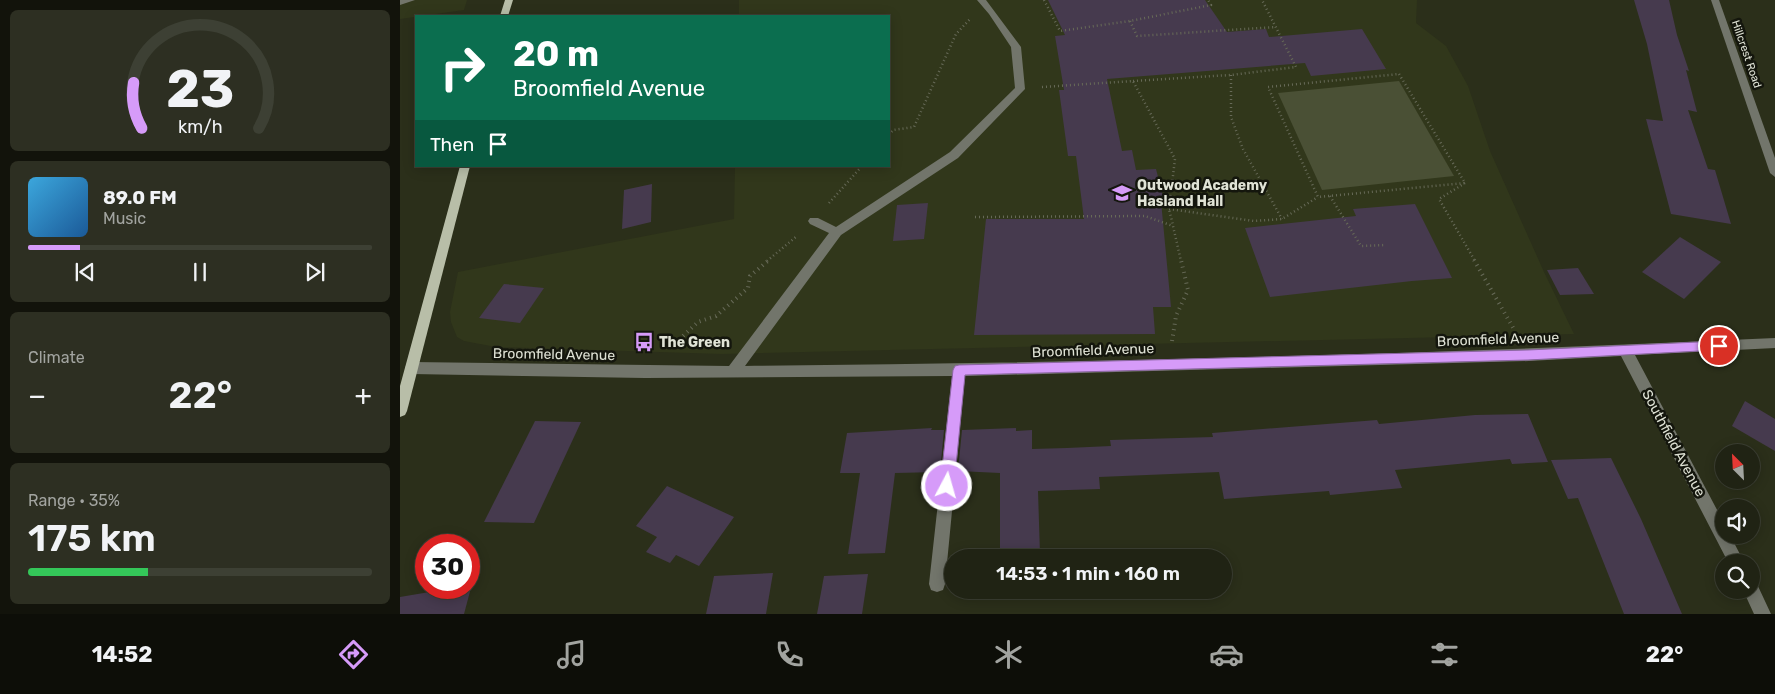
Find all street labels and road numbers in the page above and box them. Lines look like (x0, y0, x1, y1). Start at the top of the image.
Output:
street label: Hillcrest Road (1729, 19, 1764, 90)
street label: Broomfield Avenue (1437, 329, 1560, 350)
street label: Broomfield Avenue (1032, 340, 1155, 361)
street label: Broomfield Avenue (493, 345, 615, 364)
street label: Southfield Avenue (1638, 387, 1709, 500)

